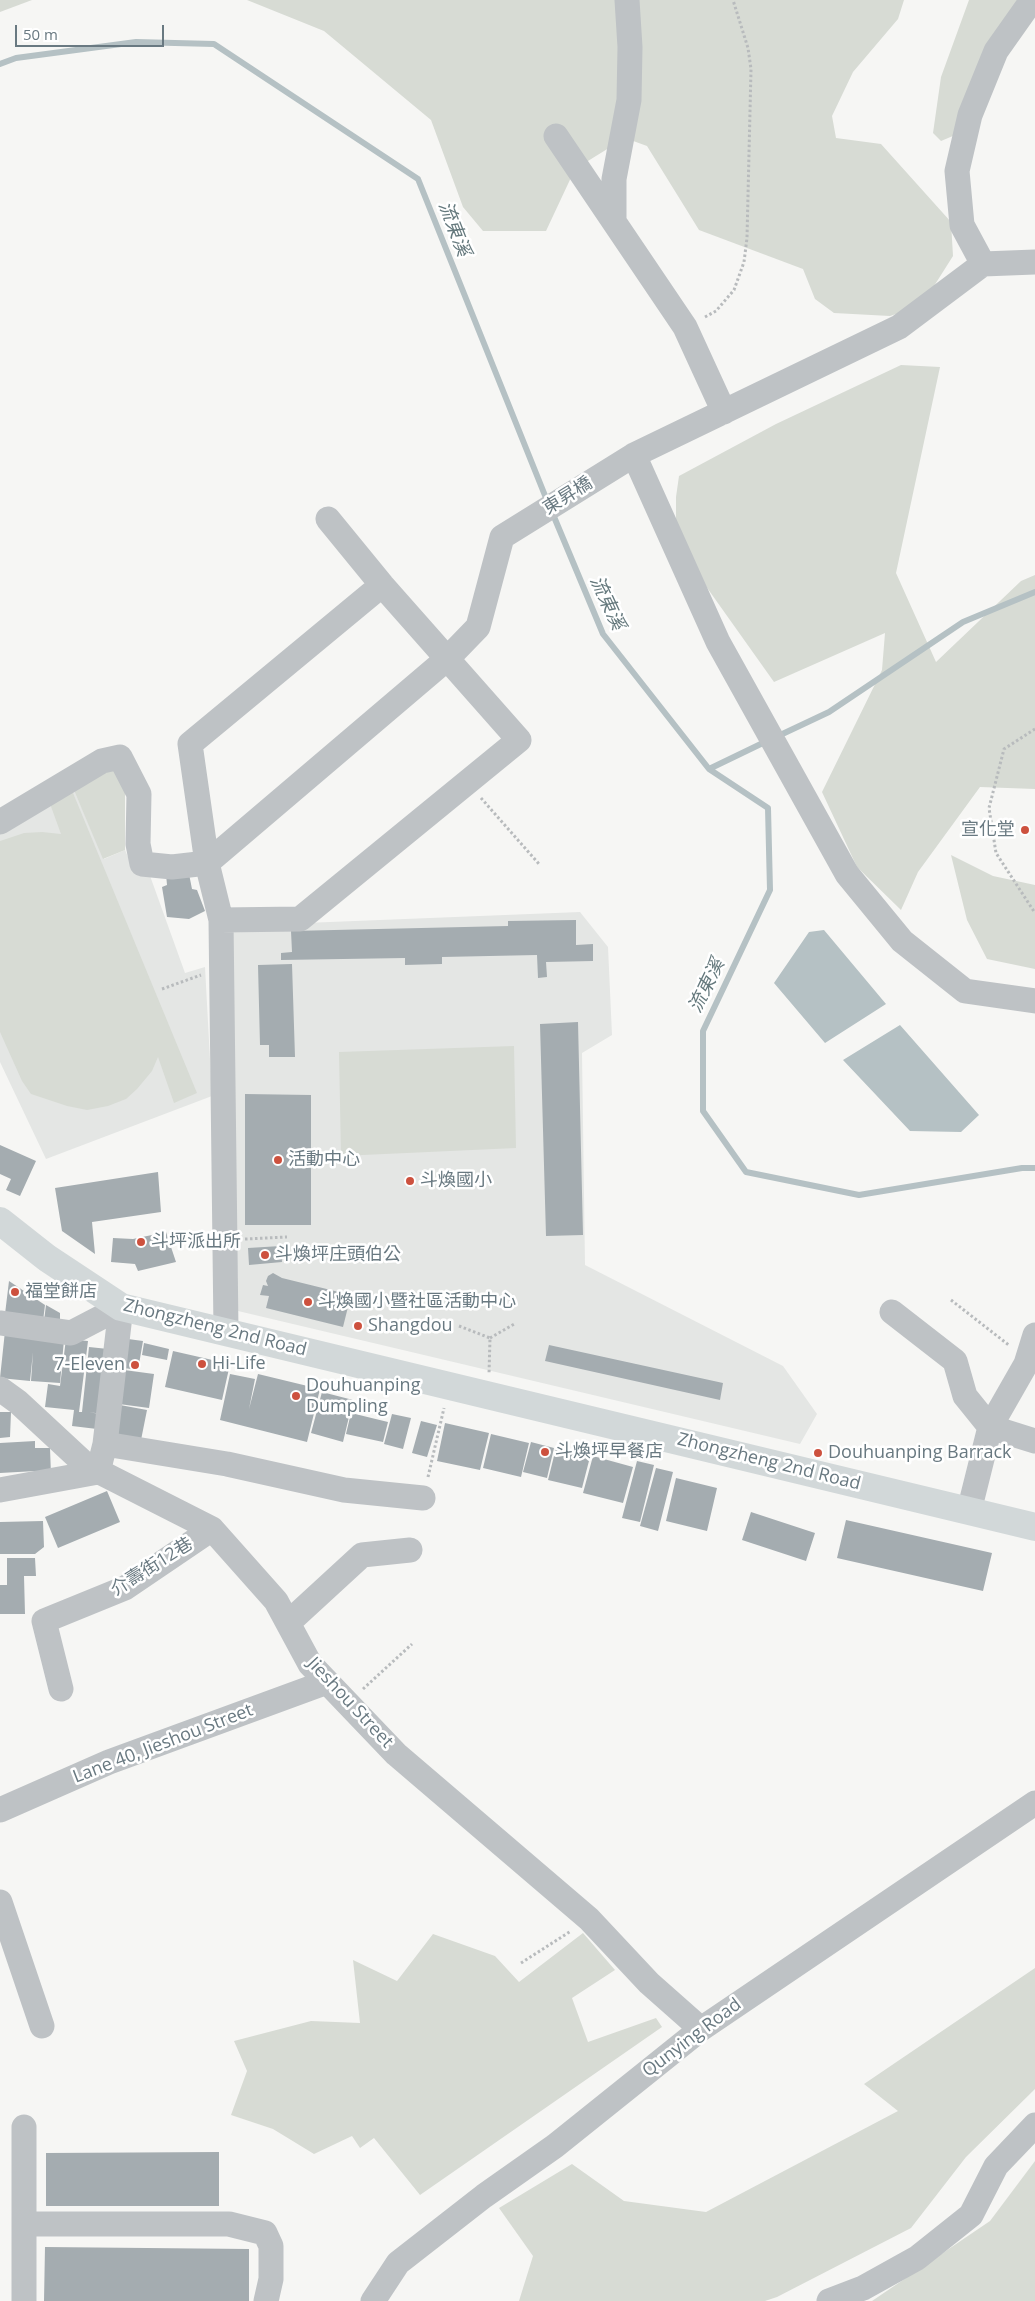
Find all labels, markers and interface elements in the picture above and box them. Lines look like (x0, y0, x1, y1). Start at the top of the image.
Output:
scale bar (18, 15, 166, 47)
text: 50 m (23, 24, 58, 44)
water label: 流東溪 (433, 198, 475, 260)
street label: 東昇橋 (539, 473, 597, 519)
water label: 流東溪 (585, 572, 629, 634)
place label: 宣化堂 (961, 819, 1015, 841)
marker: 宣化堂 (1019, 824, 1031, 836)
water label: 流東溪 (684, 955, 730, 1017)
place label: 活動中心 (288, 1149, 360, 1171)
marker: 活動中心 (272, 1154, 284, 1166)
place label: 斗煥國小 (420, 1170, 492, 1192)
marker: 斗煥國小 (404, 1175, 416, 1187)
place label: 斗坪派出所 (151, 1231, 241, 1253)
marker: 斗坪派出所 (135, 1236, 147, 1248)
place label: 斗煥坪庄頭伯公 (275, 1244, 401, 1266)
marker: 斗煥坪庄頭伯公 (259, 1249, 271, 1261)
place label: 福堂餅店 (25, 1281, 97, 1303)
marker: 福堂餅店 (9, 1286, 21, 1298)
place label: 斗煥國小暨社區活動中心 (318, 1291, 516, 1313)
street label: Zhongzheng 2nd Road (121, 1295, 309, 1361)
marker: 斗煥國小暨社區活動中心 (302, 1296, 314, 1308)
place label: Shangdou (368, 1315, 453, 1337)
marker: Shangdou (352, 1320, 364, 1332)
place label: Hi-Life (212, 1353, 266, 1375)
place label: 7-Eleven (54, 1354, 125, 1376)
marker: Hi-Life (196, 1358, 208, 1370)
marker: 7-Eleven (129, 1359, 141, 1371)
place label: Douhuanping Dumpling (306, 1375, 420, 1418)
marker: Douhuanping Dumpling (290, 1390, 302, 1402)
street label: Zhongzheng 2nd Road (675, 1429, 863, 1495)
place label: 斗煥坪早餐店 (555, 1441, 663, 1463)
place label: Douhuanping Barrack (828, 1442, 1012, 1464)
marker: 斗煥坪早餐店 (539, 1446, 551, 1458)
marker: Douhuanping Barrack (812, 1447, 824, 1459)
street label: 介壽街12巷 (107, 1533, 197, 1601)
street label: Jieshou Street (303, 1653, 397, 1753)
street label: Lane 40, Jieshou Street (70, 1700, 256, 1788)
street label: Qunying Road (638, 1994, 746, 2082)

